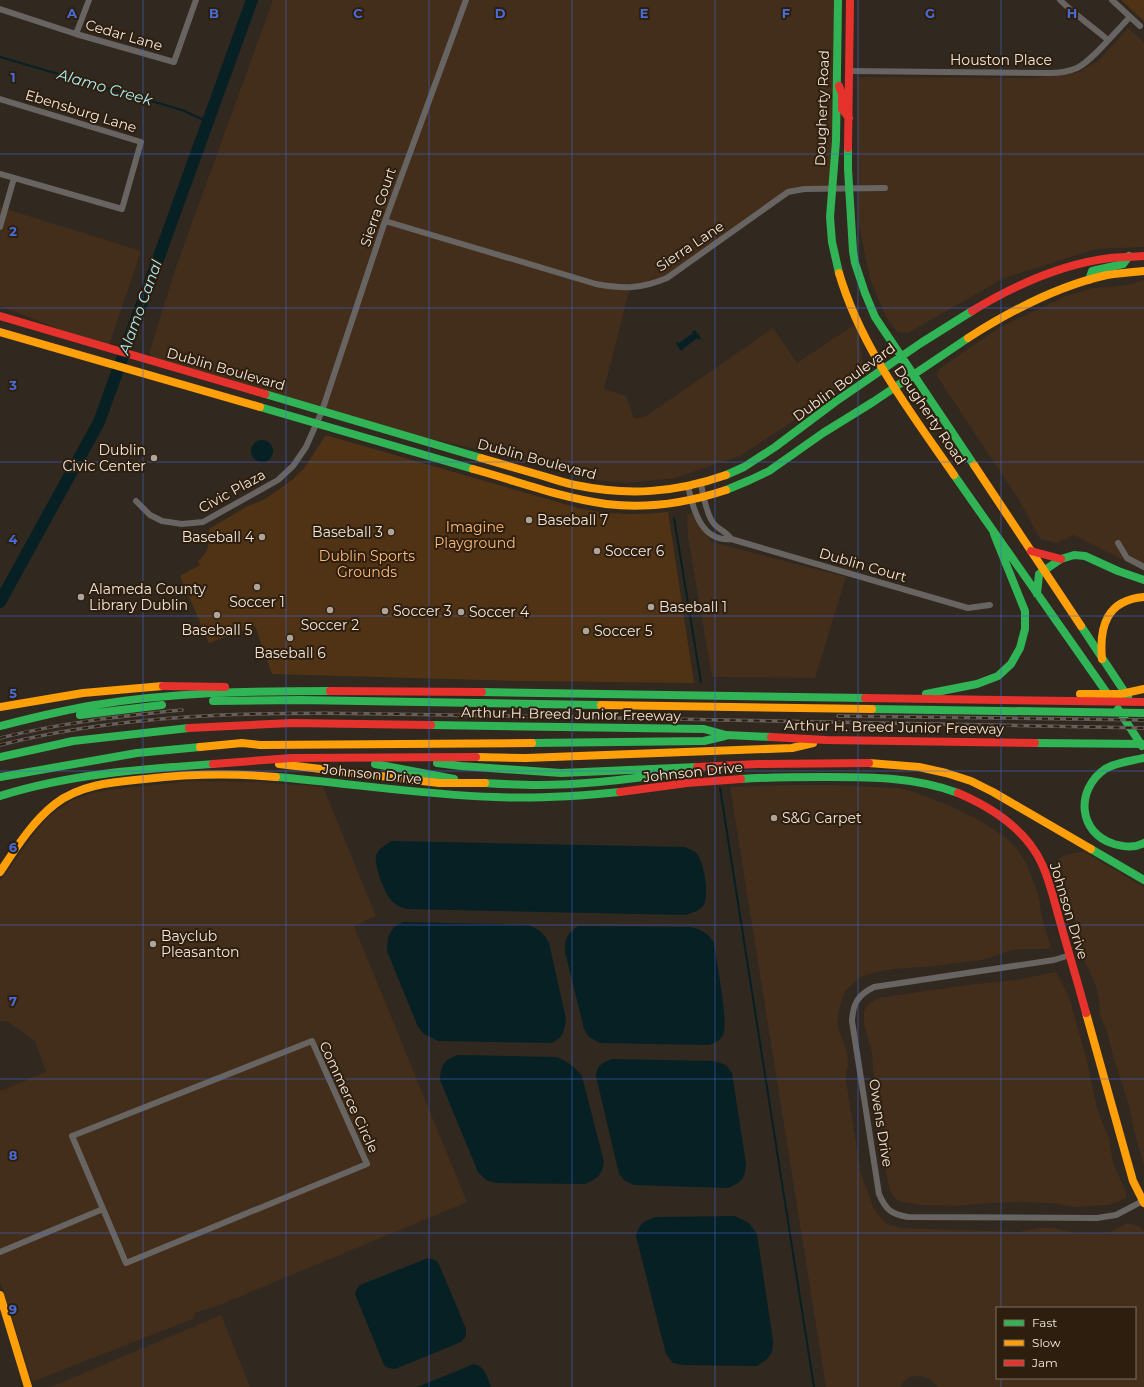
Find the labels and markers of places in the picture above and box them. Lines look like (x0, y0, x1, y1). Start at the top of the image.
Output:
place label: Dublin Civic Center (62, 441, 146, 475)
marker: Dublin Civic Center (149, 453, 159, 463)
place label: Baseball 7 (537, 511, 608, 529)
marker: Baseball 7 (524, 515, 534, 525)
place label: Baseball 3 (312, 523, 383, 541)
marker: Baseball 3 (386, 527, 396, 537)
place label: Baseball 4 (182, 528, 255, 546)
marker: Baseball 4 (257, 532, 267, 542)
place label: Soccer 6 (605, 542, 665, 560)
marker: Soccer 6 (592, 546, 602, 556)
place label: Alameda County Library Dublin (89, 580, 206, 614)
marker: Soccer 1 (252, 582, 262, 592)
marker: Alameda County Library Dublin (76, 592, 86, 602)
place label: Soccer 1 (229, 593, 285, 611)
place label: Baseball 1 (659, 598, 727, 616)
place label: Soccer 3 (393, 602, 452, 620)
marker: Baseball 1 (646, 602, 656, 612)
place label: Soccer 4 (469, 603, 530, 621)
marker: Soccer 2 (325, 605, 335, 615)
marker: Soccer 3 (380, 606, 390, 616)
marker: Soccer 4 (456, 607, 466, 617)
marker: Baseball 5 (212, 610, 222, 620)
place label: Soccer 2 (301, 616, 359, 634)
place label: Baseball 5 (182, 621, 253, 639)
place label: Soccer 5 (594, 622, 653, 640)
marker: Soccer 5 (581, 626, 591, 636)
marker: Baseball 6 (285, 633, 295, 643)
place label: Baseball 6 (254, 644, 326, 662)
place label: S&G Carpet (782, 809, 862, 827)
marker: S&G Carpet (769, 813, 779, 823)
place label: Bayclub Pleasanton (161, 927, 240, 961)
marker: Bayclub Pleasanton (148, 939, 158, 949)

